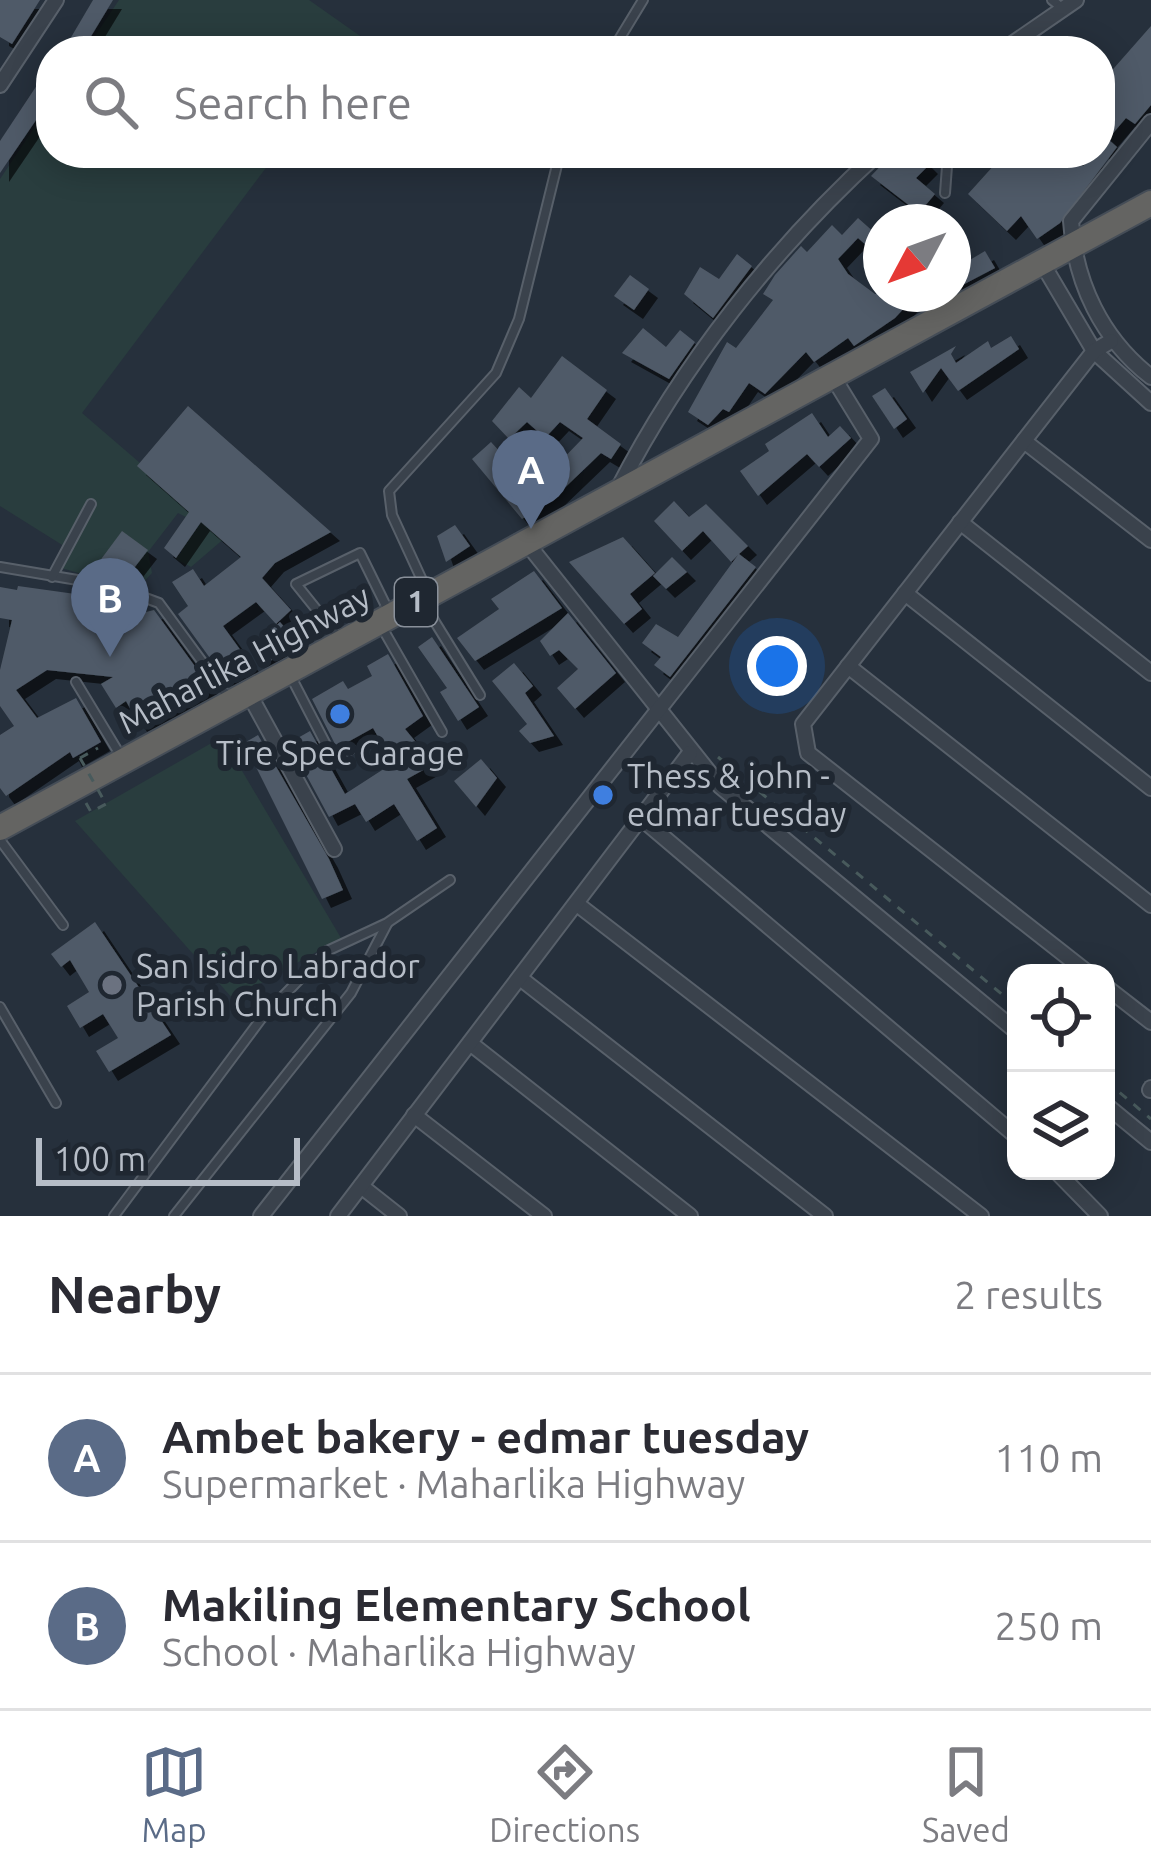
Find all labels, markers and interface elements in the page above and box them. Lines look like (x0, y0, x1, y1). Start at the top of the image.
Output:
search box (36, 36, 1115, 168)
icon: search (78, 69, 144, 135)
text: Search here (174, 77, 412, 128)
north arrow (863, 204, 971, 312)
pin: A (492, 430, 570, 529)
pin: B (71, 558, 149, 657)
street label: Maharlika Highway (112, 577, 376, 740)
road number: 1 (395, 578, 437, 626)
your location (747, 636, 807, 696)
marker: Tire Spec Garage (327, 701, 353, 727)
place label: Tire Spec Garage (216, 734, 464, 771)
place label: Thess & john - edmar tuesday (627, 757, 847, 832)
marker: Thess & john - edmar tuesday (590, 782, 616, 808)
place label: San Isidro Labrador Parish Church (136, 947, 420, 1022)
map controls (1007, 964, 1115, 1180)
button: locate (1007, 964, 1115, 1072)
marker: San Isidro Labrador Parish Church (99, 972, 125, 998)
button: layers (1007, 1072, 1115, 1180)
scale bar (36, 1132, 300, 1185)
text: 100 m (54, 1140, 146, 1177)
text: Nearby (48, 1265, 221, 1323)
text: 2 results (954, 1273, 1103, 1316)
text: Ambet bakery - edmar tuesday (162, 1411, 809, 1462)
text: A (73, 1436, 101, 1479)
text: 110 m (994, 1436, 1103, 1479)
text: Supermarket · Maharlika Highway (162, 1462, 745, 1505)
text: Makiling Elementary School (162, 1579, 751, 1630)
text: B (74, 1604, 100, 1647)
text: 250 m (994, 1604, 1103, 1647)
text: School · Maharlika Highway (162, 1630, 636, 1673)
tab: Map (141, 1739, 207, 1848)
tab: Directions (489, 1739, 640, 1848)
tab: Saved (922, 1739, 1010, 1848)

